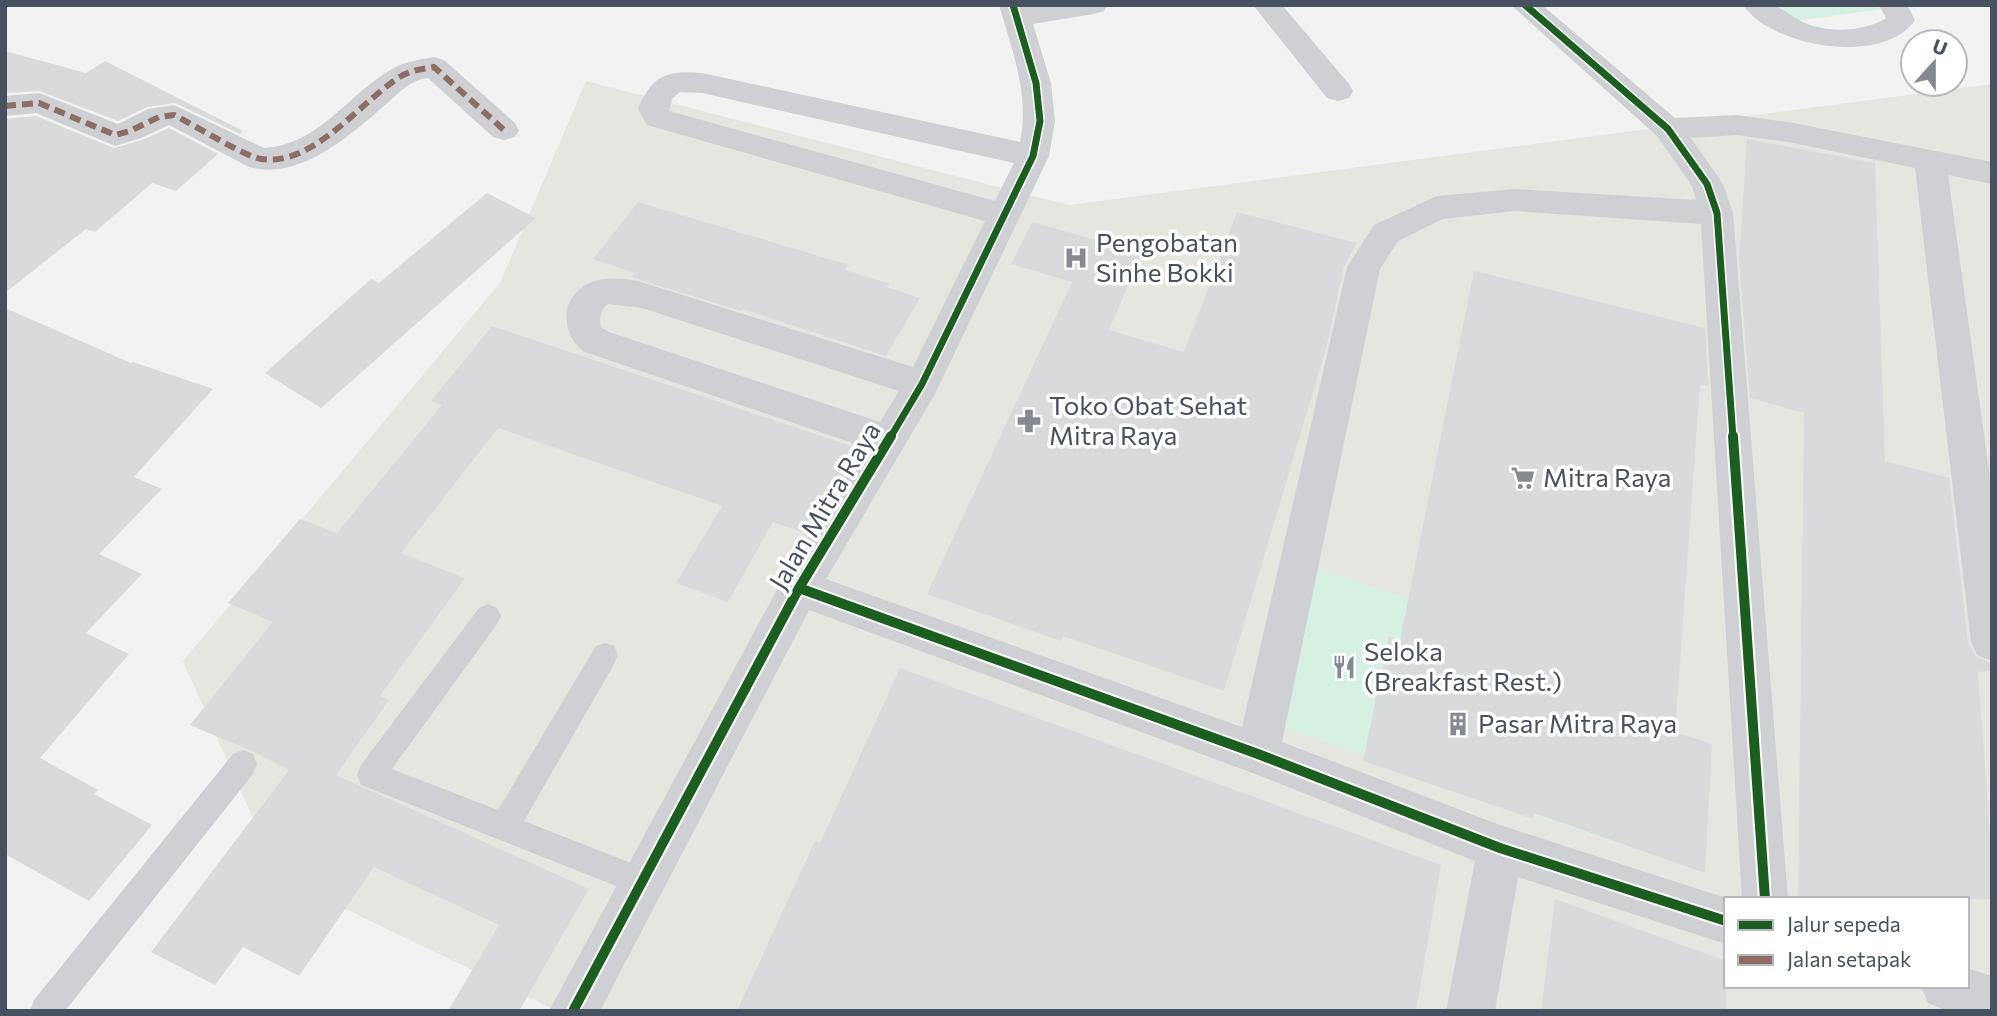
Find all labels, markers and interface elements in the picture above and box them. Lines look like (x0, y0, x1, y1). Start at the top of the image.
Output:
north arrow (1899, 28, 1969, 98)
text: U (1930, 33, 1951, 60)
place label: Pengobatan Sinhe Bokki (1096, 226, 1238, 287)
hospital icon: Pengobatan Sinhe Bokki (1062, 244, 1090, 272)
place label: Toko Obat Sehat Mitra Raya (1049, 389, 1247, 450)
pharmacy icon: Toko Obat Sehat Mitra Raya (1015, 407, 1043, 435)
street label: Jalan Mitra Raya (762, 416, 886, 594)
place label: Mitra Raya (1543, 461, 1671, 492)
supermarket icon: Mitra Raya (1509, 464, 1537, 492)
place label: Seloka (Breakfast Rest.) (1364, 635, 1562, 696)
restaurant icon: Seloka (Breakfast Rest.) (1330, 653, 1358, 681)
place label: Pasar Mitra Raya (1478, 707, 1677, 738)
building icon: Pasar Mitra Raya (1444, 710, 1472, 738)
legend (1724, 897, 1969, 988)
text: Jalur sepeda (1787, 911, 1901, 936)
text: Jalan setapak (1787, 946, 1911, 971)

